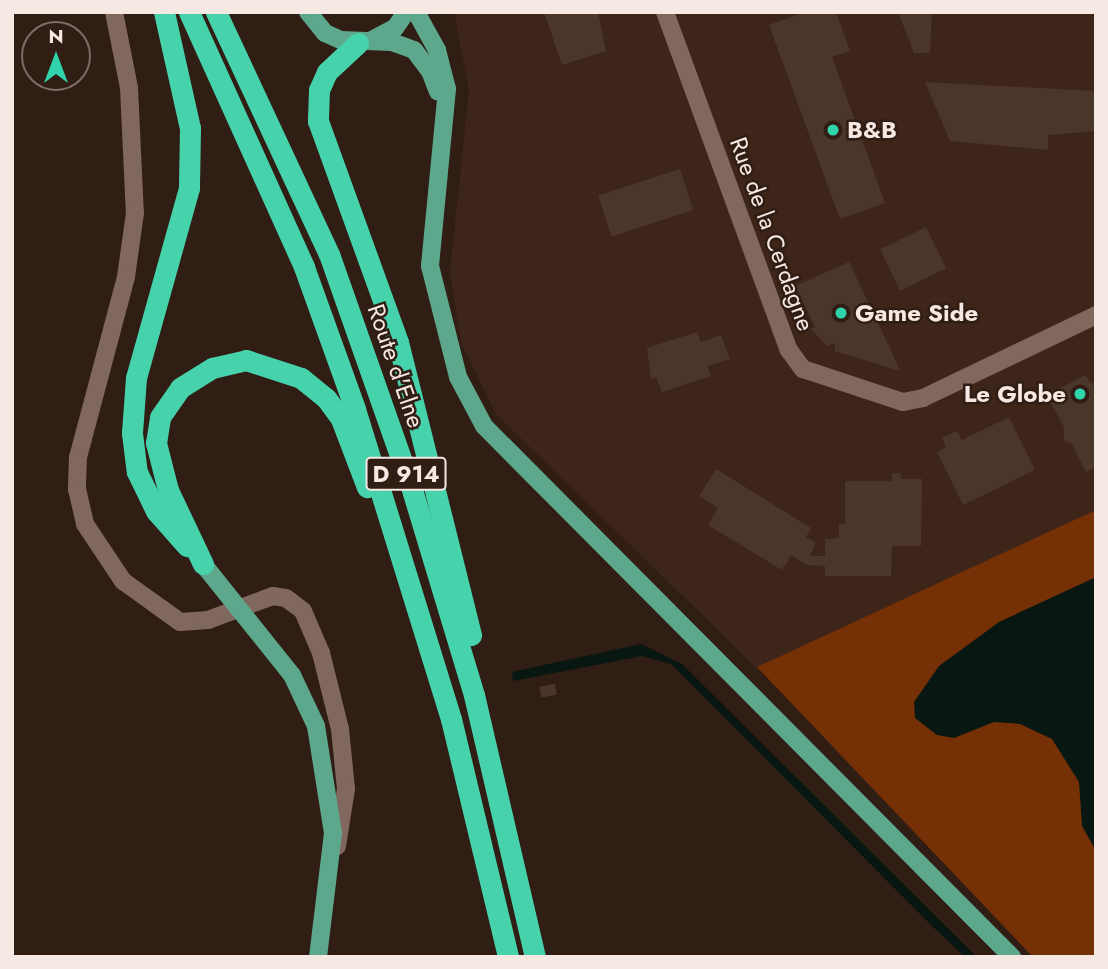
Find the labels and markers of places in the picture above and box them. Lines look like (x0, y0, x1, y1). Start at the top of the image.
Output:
place label: B&B (847, 116, 897, 144)
marker: B&B (825, 122, 841, 138)
place label: Game Side (855, 299, 978, 327)
marker: Game Side (833, 305, 849, 321)
place label: Le Globe (964, 380, 1066, 408)
marker: Le Globe (1072, 386, 1088, 402)

